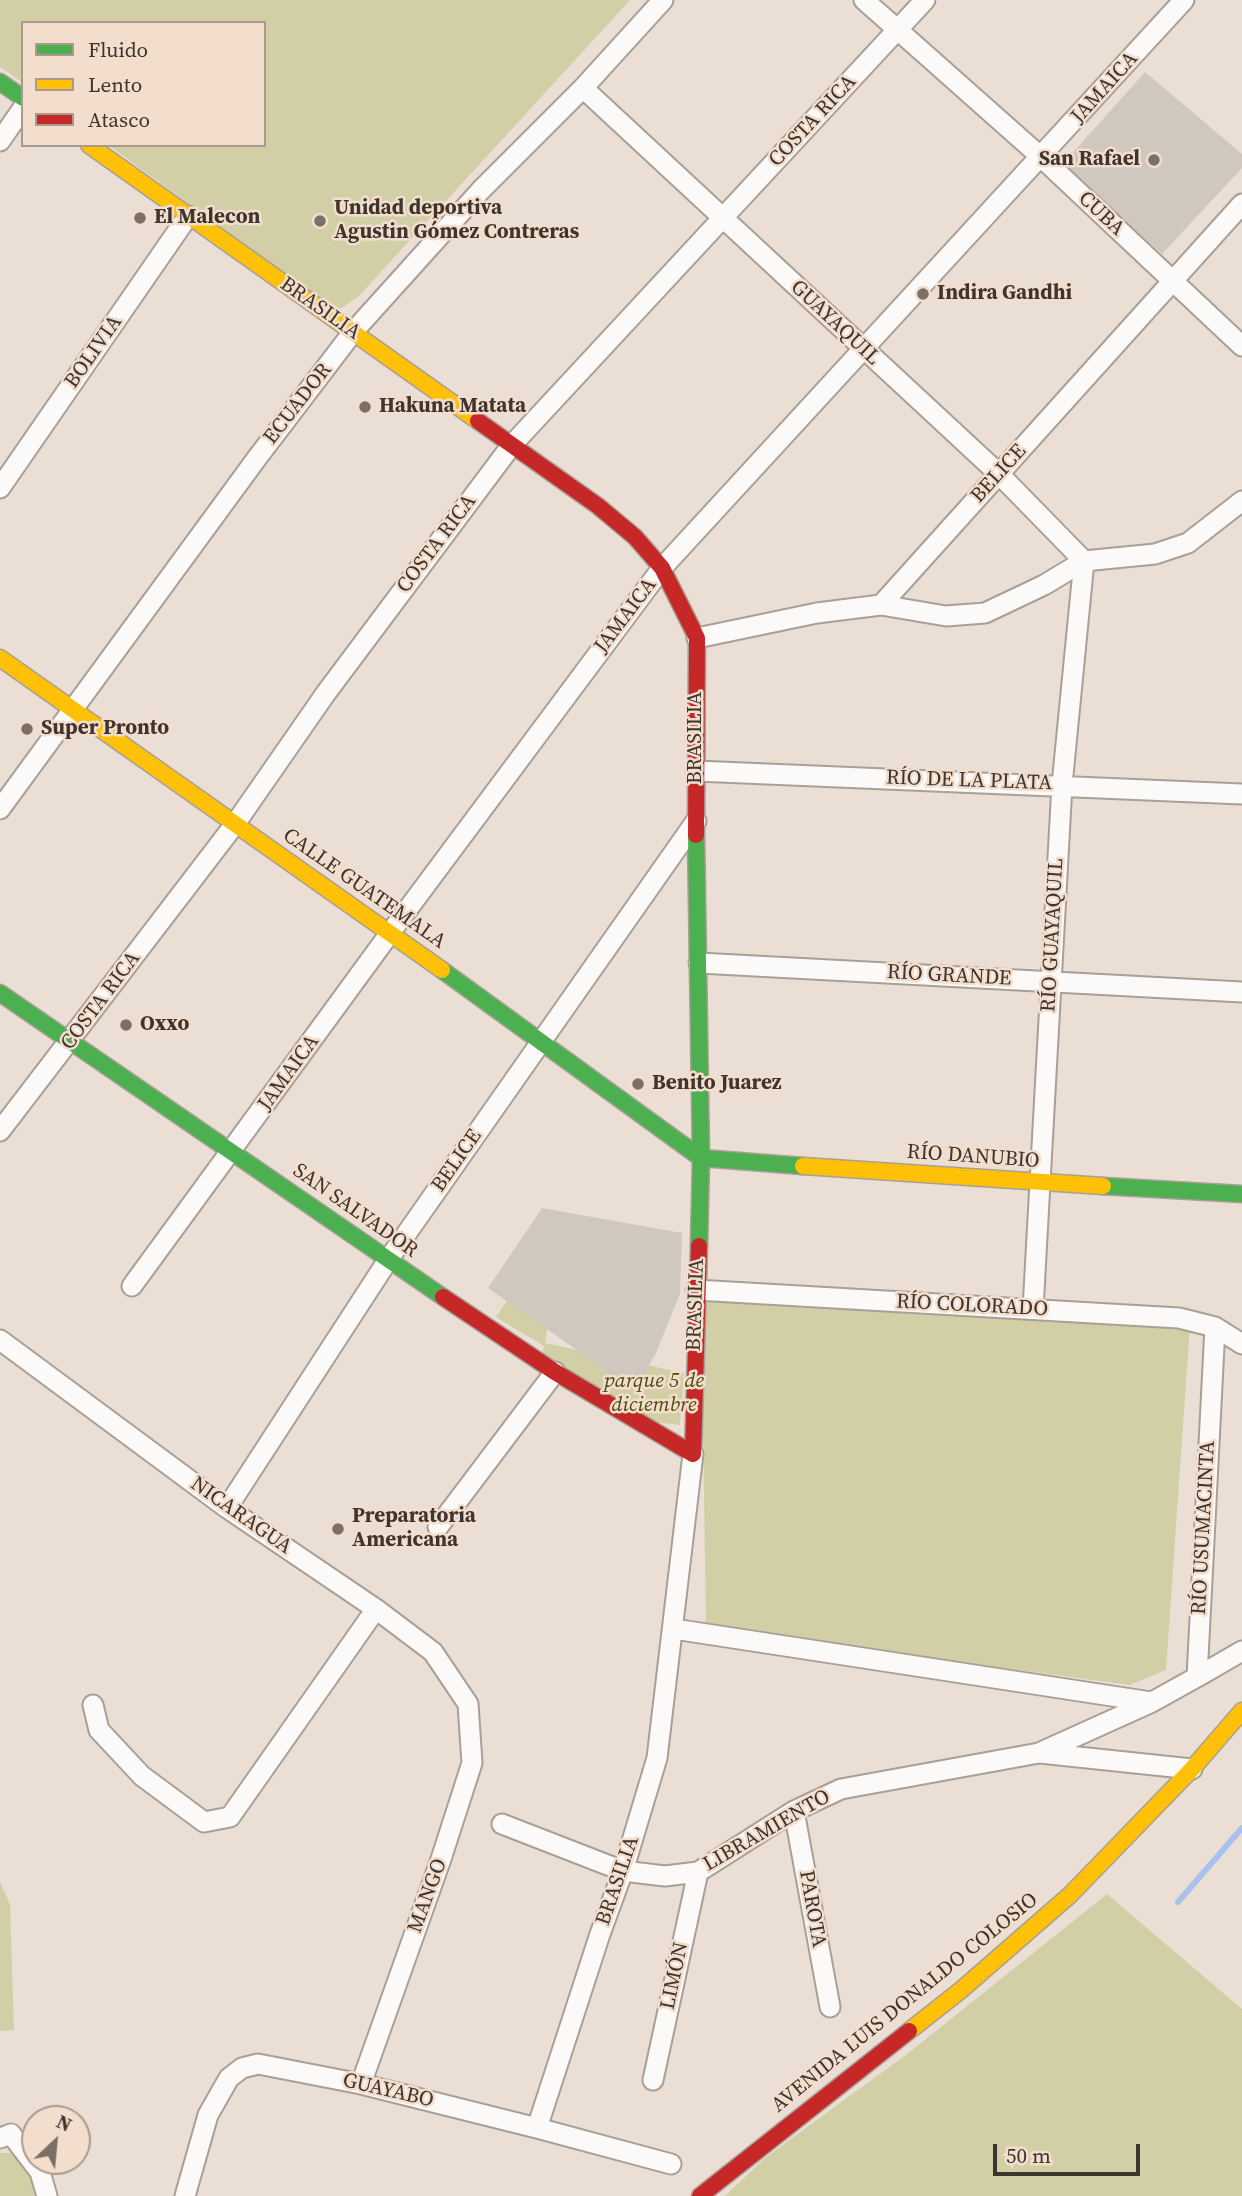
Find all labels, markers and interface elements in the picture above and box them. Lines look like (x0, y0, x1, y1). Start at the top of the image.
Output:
legend (21, 21, 266, 147)
text: Fluido (88, 35, 148, 64)
street label: JAMAICA (1066, 47, 1144, 129)
text: Lento (88, 70, 142, 99)
street label: COSTA RICA (764, 70, 862, 172)
text: Atasco (88, 105, 150, 134)
place label: San Rafael (1039, 147, 1140, 173)
marker: San Rafael (1146, 152, 1162, 168)
street label: CUBA (1073, 186, 1129, 242)
place label: Unidad deportiva Agustin Gómez Contreras (334, 196, 579, 246)
place label: El Malecon (154, 205, 260, 231)
marker: El Malecon (132, 210, 148, 226)
marker: Unidad deportiva Agustin Gómez Contreras (312, 213, 328, 229)
street label: BRASILIA (275, 272, 365, 346)
street label: GUAYAQUIL (785, 275, 885, 371)
place label: Indira Gandhi (937, 281, 1072, 307)
marker: Indira Gandhi (915, 286, 931, 302)
street label: BOLIVIA (60, 311, 128, 393)
street label: ECUADOR (258, 358, 338, 450)
place label: Hakuna Matata (379, 394, 526, 420)
marker: Hakuna Matata (357, 399, 373, 415)
street label: BELICE (966, 439, 1032, 509)
street label: COSTA RICA (392, 490, 482, 598)
street label: JAMAICA (589, 573, 663, 659)
street label: BRASILIA (683, 692, 709, 784)
place label: Super Pronto (41, 716, 169, 742)
marker: Super Pronto (19, 721, 35, 737)
street label: RÍO DE LA PLATA (885, 766, 1053, 796)
street label: CALLE GUATEMALA (278, 823, 450, 955)
street label: RÍO GUAYAQUIL (1036, 857, 1070, 1013)
street label: COSTA RICA (56, 947, 146, 1055)
street label: RÍO GRANDE (886, 960, 1012, 992)
place label: Oxxo (140, 1012, 189, 1038)
marker: Oxxo (118, 1017, 134, 1033)
street label: JAMAICA (253, 1030, 325, 1116)
place label: Benito Juarez (652, 1071, 782, 1097)
marker: Benito Juarez (630, 1076, 646, 1092)
street label: BELICE (426, 1125, 488, 1197)
street label: RÍO DANUBIO (906, 1140, 1040, 1174)
street label: SAN SALVADOR (288, 1159, 422, 1263)
street label: BRASILIA (682, 1258, 710, 1352)
street label: RÍO COLORADO (895, 1289, 1049, 1323)
park label: parque 5 de diciembre (604, 1369, 704, 1419)
street label: RÍO USUMACINTA (1187, 1440, 1221, 1616)
street label: NICARAGUA (185, 1472, 297, 1560)
place label: Preparatoria Americana (352, 1504, 476, 1554)
marker: Preparatoria Americana (330, 1521, 346, 1537)
street label: LIBRAMIENTO (699, 1784, 835, 1878)
street label: BRASILIA (591, 1833, 645, 1929)
street label: MANGO (403, 1855, 453, 1937)
street label: PAROTA (793, 1868, 831, 1950)
street label: AVENIDA LUIS DONALDO COLOSIO (767, 1888, 1043, 2118)
street label: LIMÓN (656, 1940, 694, 2012)
street label: GUAYABO (340, 2068, 436, 2114)
north arrow (21, 2105, 91, 2175)
text: N (52, 2108, 76, 2138)
scale bar (997, 2130, 1144, 2174)
text: 50 m (1006, 2141, 1051, 2170)

